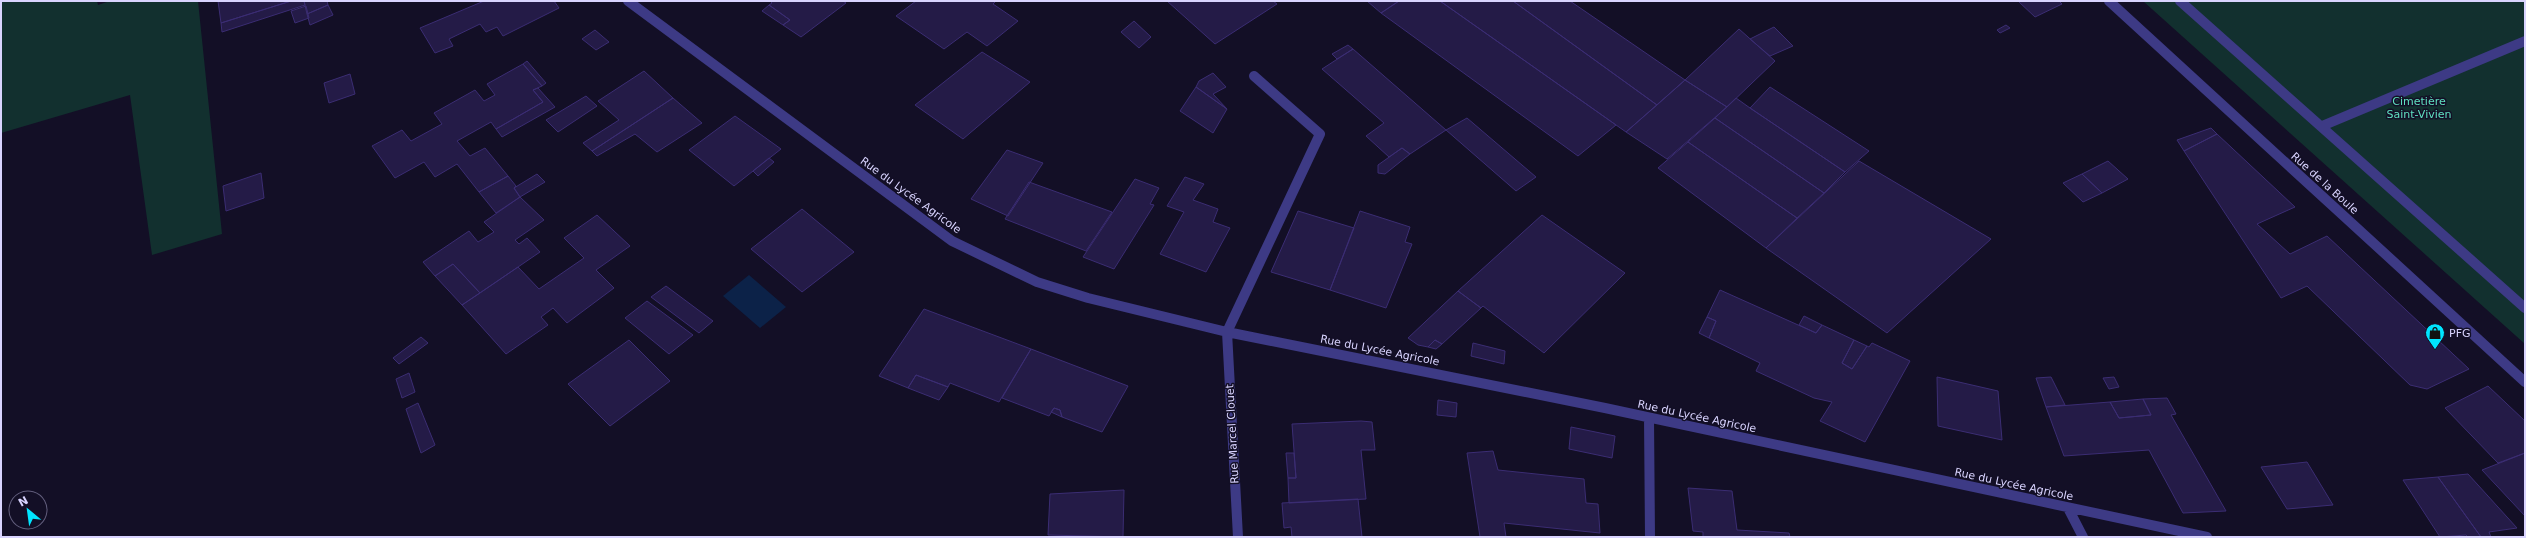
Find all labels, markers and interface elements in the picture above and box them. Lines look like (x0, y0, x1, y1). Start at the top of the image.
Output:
park label: Cimetière Saint-Vivien (2386, 95, 2452, 121)
street label: Rue de la Boule (2288, 150, 2361, 217)
street label: Rue du Lycée Agricole (858, 155, 964, 236)
shop icon: PFG (2424, 322, 2446, 350)
place label: PFG (2449, 327, 2470, 340)
street label: Rue du Lycée Agricole (1319, 333, 1441, 368)
street label: Rue Marcel Clouet (1223, 383, 1242, 484)
street label: Rue du Lycée Agricole (1636, 398, 1758, 435)
street label: Rue du Lycée Agricole (1953, 466, 2075, 503)
north arrow (8, 490, 48, 530)
text: N (16, 494, 31, 510)

